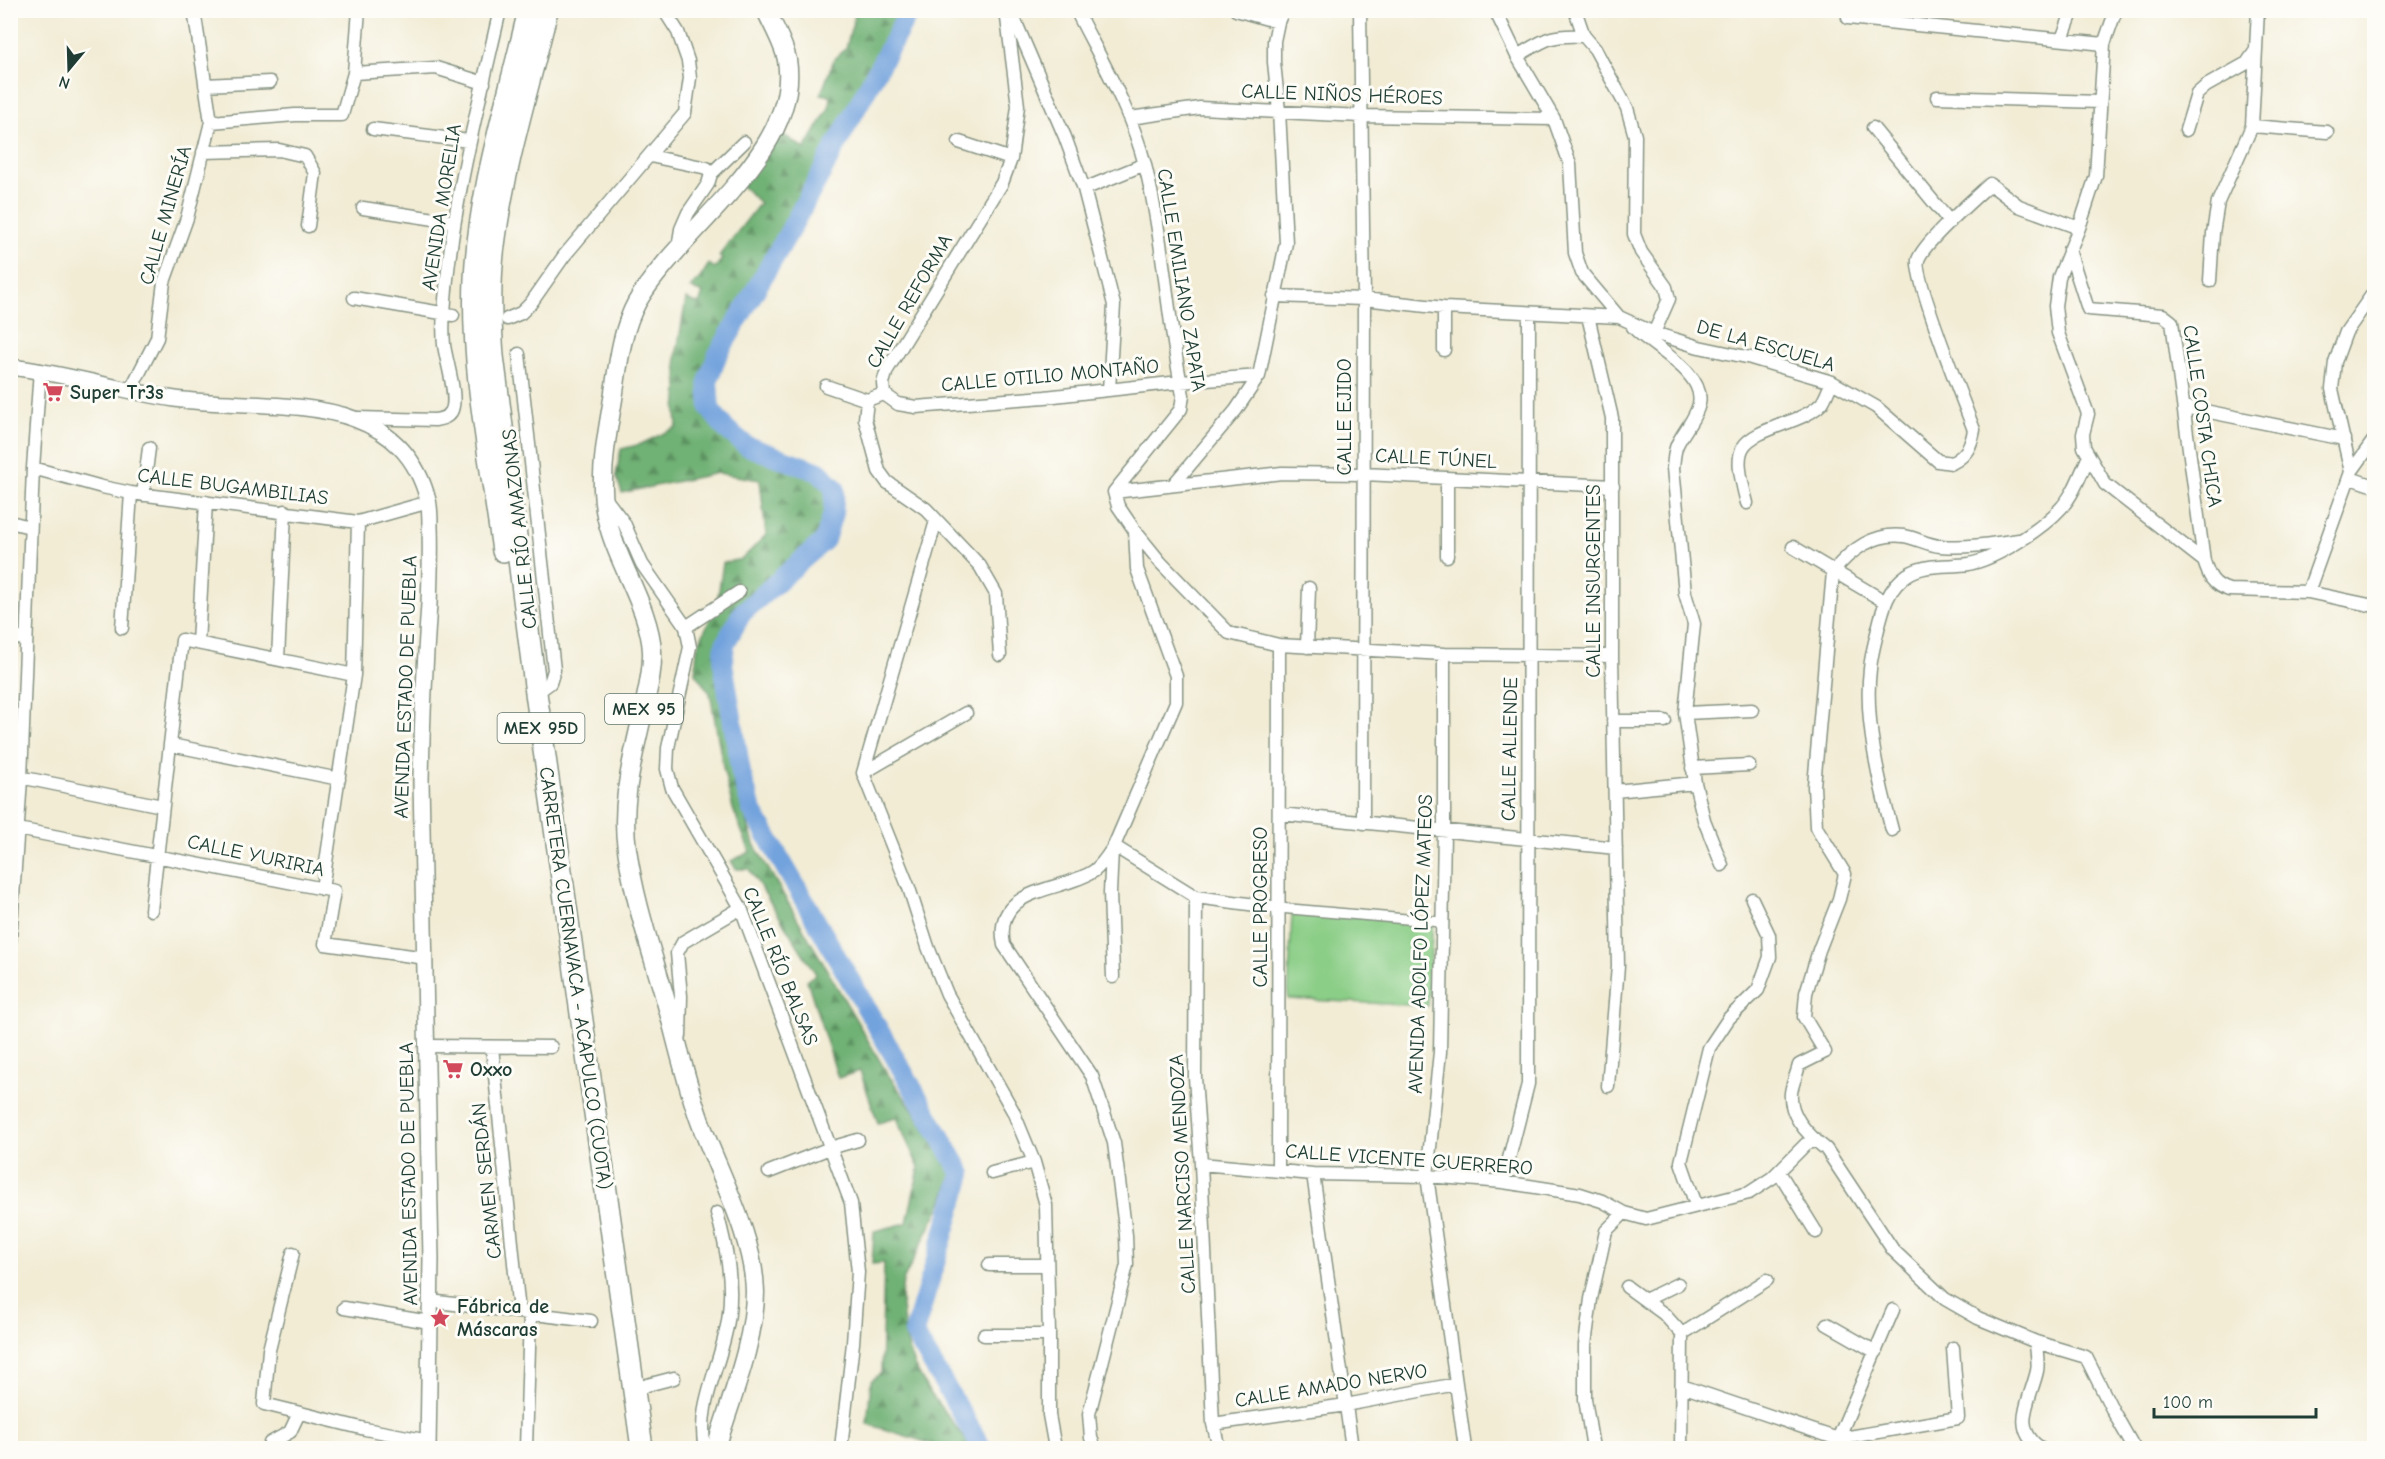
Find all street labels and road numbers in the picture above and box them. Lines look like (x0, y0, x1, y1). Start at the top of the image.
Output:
street label: CALLE NIÑOS HÉROES (1241, 79, 1443, 110)
street label: AVENIDA MORELIA (417, 122, 466, 292)
street label: CALLE MINERÍA (135, 142, 196, 287)
street label: CALLE EMILIANO ZAPATA (1153, 167, 1211, 394)
street label: CALLE REFORMA (862, 230, 957, 372)
street label: DE LA ESCUELA (1694, 315, 1838, 376)
street label: CALLE COSTA CHICA (2178, 323, 2227, 509)
street label: CALLE OTILIO MONTAÑO (940, 355, 1160, 396)
street label: CALLE EJIDO (1333, 358, 1356, 476)
street label: CALLE RÍO AMAZONAS (498, 428, 541, 630)
street label: CALLE TÚNEL (1374, 443, 1498, 473)
street label: CALLE BUGAMBILIAS (136, 463, 330, 510)
street label: CALLE INSURGENTES (1582, 484, 1605, 678)
street label: AVENIDA ESTADO DE PUEBLA (389, 555, 422, 819)
street label: CALLE ALLENDE (1497, 677, 1522, 821)
road number: MEX 95 (605, 694, 683, 724)
road number: MEX 95D (498, 713, 584, 743)
street label: CARRETERA CUERNAVACA - ACAPULCO (CUOTA) (534, 765, 617, 1191)
street label: AVENIDA ADOLFO LÓPEZ MATEOS (1403, 794, 1437, 1094)
street label: CALLE PROGRESO (1249, 827, 1272, 987)
street label: CALLE YURIRIA (185, 830, 327, 881)
street label: CALLE RÍO BALSAS (738, 883, 823, 1049)
street label: AVENIDA ESTADO DE PUEBLA (395, 1042, 422, 1306)
street label: CALLE NARCISO MENDOZA (1165, 1053, 1200, 1294)
street label: CARMEN SERDÁN (466, 1102, 506, 1260)
street label: CALLE VICENTE GUERRERO (1284, 1139, 1534, 1180)
street label: CALLE AMADO NERVO (1233, 1359, 1429, 1412)

